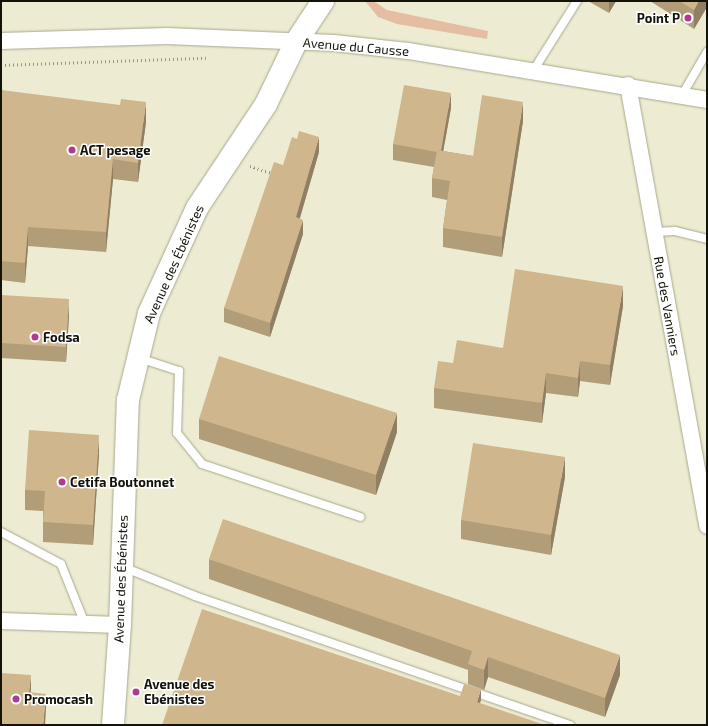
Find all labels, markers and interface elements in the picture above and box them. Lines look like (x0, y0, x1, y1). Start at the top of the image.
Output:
place label: Point P (637, 10, 680, 26)
marker: Point P (683, 13, 693, 23)
street label: Avenue du Causse (302, 35, 410, 59)
place label: ACT pesage (80, 142, 151, 158)
marker: ACT pesage (67, 145, 77, 155)
street label: Avenue des Ébénistes (141, 202, 207, 326)
street label: Rue des Vanniers (651, 255, 683, 357)
place label: Fodsa (43, 329, 80, 345)
marker: Fodsa (30, 332, 40, 342)
place label: Cetifa Boutonnet (70, 474, 174, 490)
marker: Cetifa Boutonnet (57, 477, 67, 487)
street label: Avenue des Ébénistes (111, 515, 131, 643)
place label: Avenue des Ebénistes (144, 677, 214, 708)
marker: Avenue des Ebénistes (131, 687, 141, 697)
place label: Promocash (24, 691, 93, 707)
marker: Promocash (11, 694, 21, 704)

